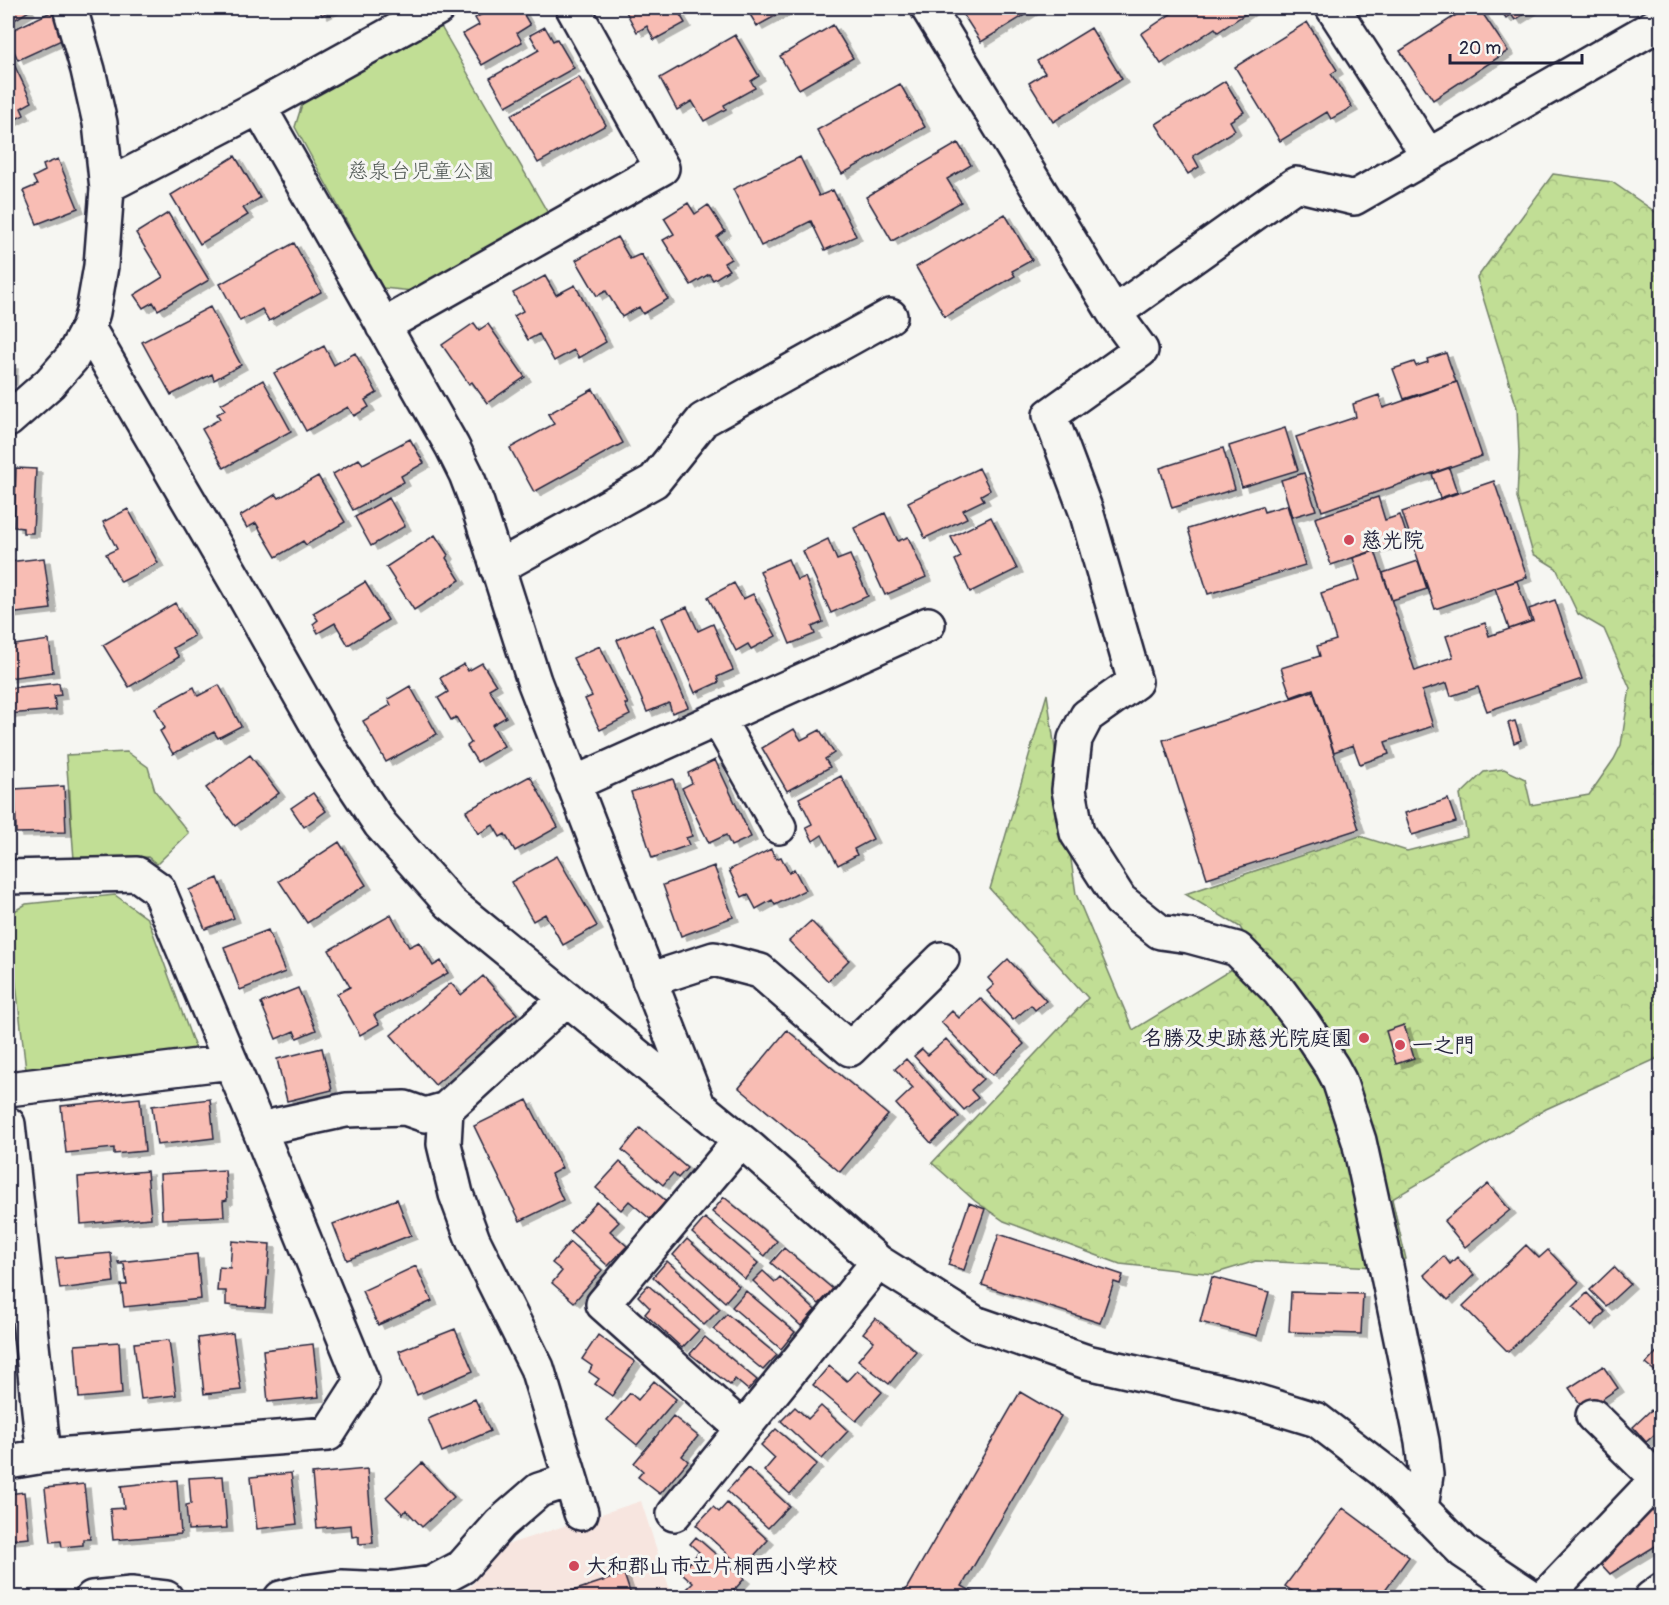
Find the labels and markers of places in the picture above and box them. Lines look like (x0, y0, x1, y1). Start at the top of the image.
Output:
place label: 慈光院 (1361, 527, 1424, 554)
marker: 慈光院 (1342, 533, 1356, 547)
place label: 名勝及史跡慈光院庭園 (1142, 1025, 1352, 1052)
marker: 名勝及史跡慈光院庭園 (1357, 1031, 1371, 1045)
place label: 一之門 (1412, 1032, 1475, 1059)
marker: 一之門 (1393, 1038, 1407, 1052)
place label: 大和郡山市立片桐西小学校 (586, 1553, 838, 1580)
marker: 大和郡山市立片桐西小学校 (567, 1559, 581, 1573)

